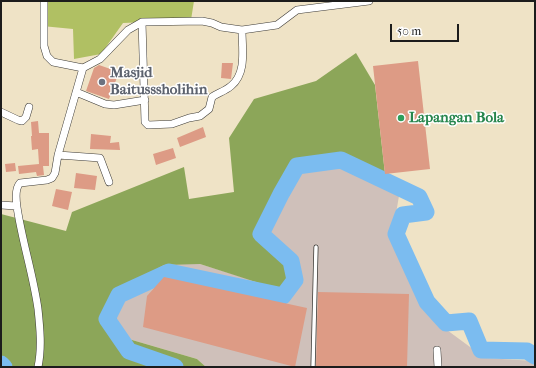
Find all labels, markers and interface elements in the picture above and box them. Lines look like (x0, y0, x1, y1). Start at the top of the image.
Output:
scale bar (392, 16, 461, 42)
text: 50 m (397, 24, 421, 38)
place label: Masjid Baitusssholihin (110, 64, 207, 99)
marker: Masjid Baitusssholihin (97, 77, 107, 87)
place label: Lapangan Bola (409, 109, 504, 127)
marker: Lapangan Bola (396, 113, 406, 123)

